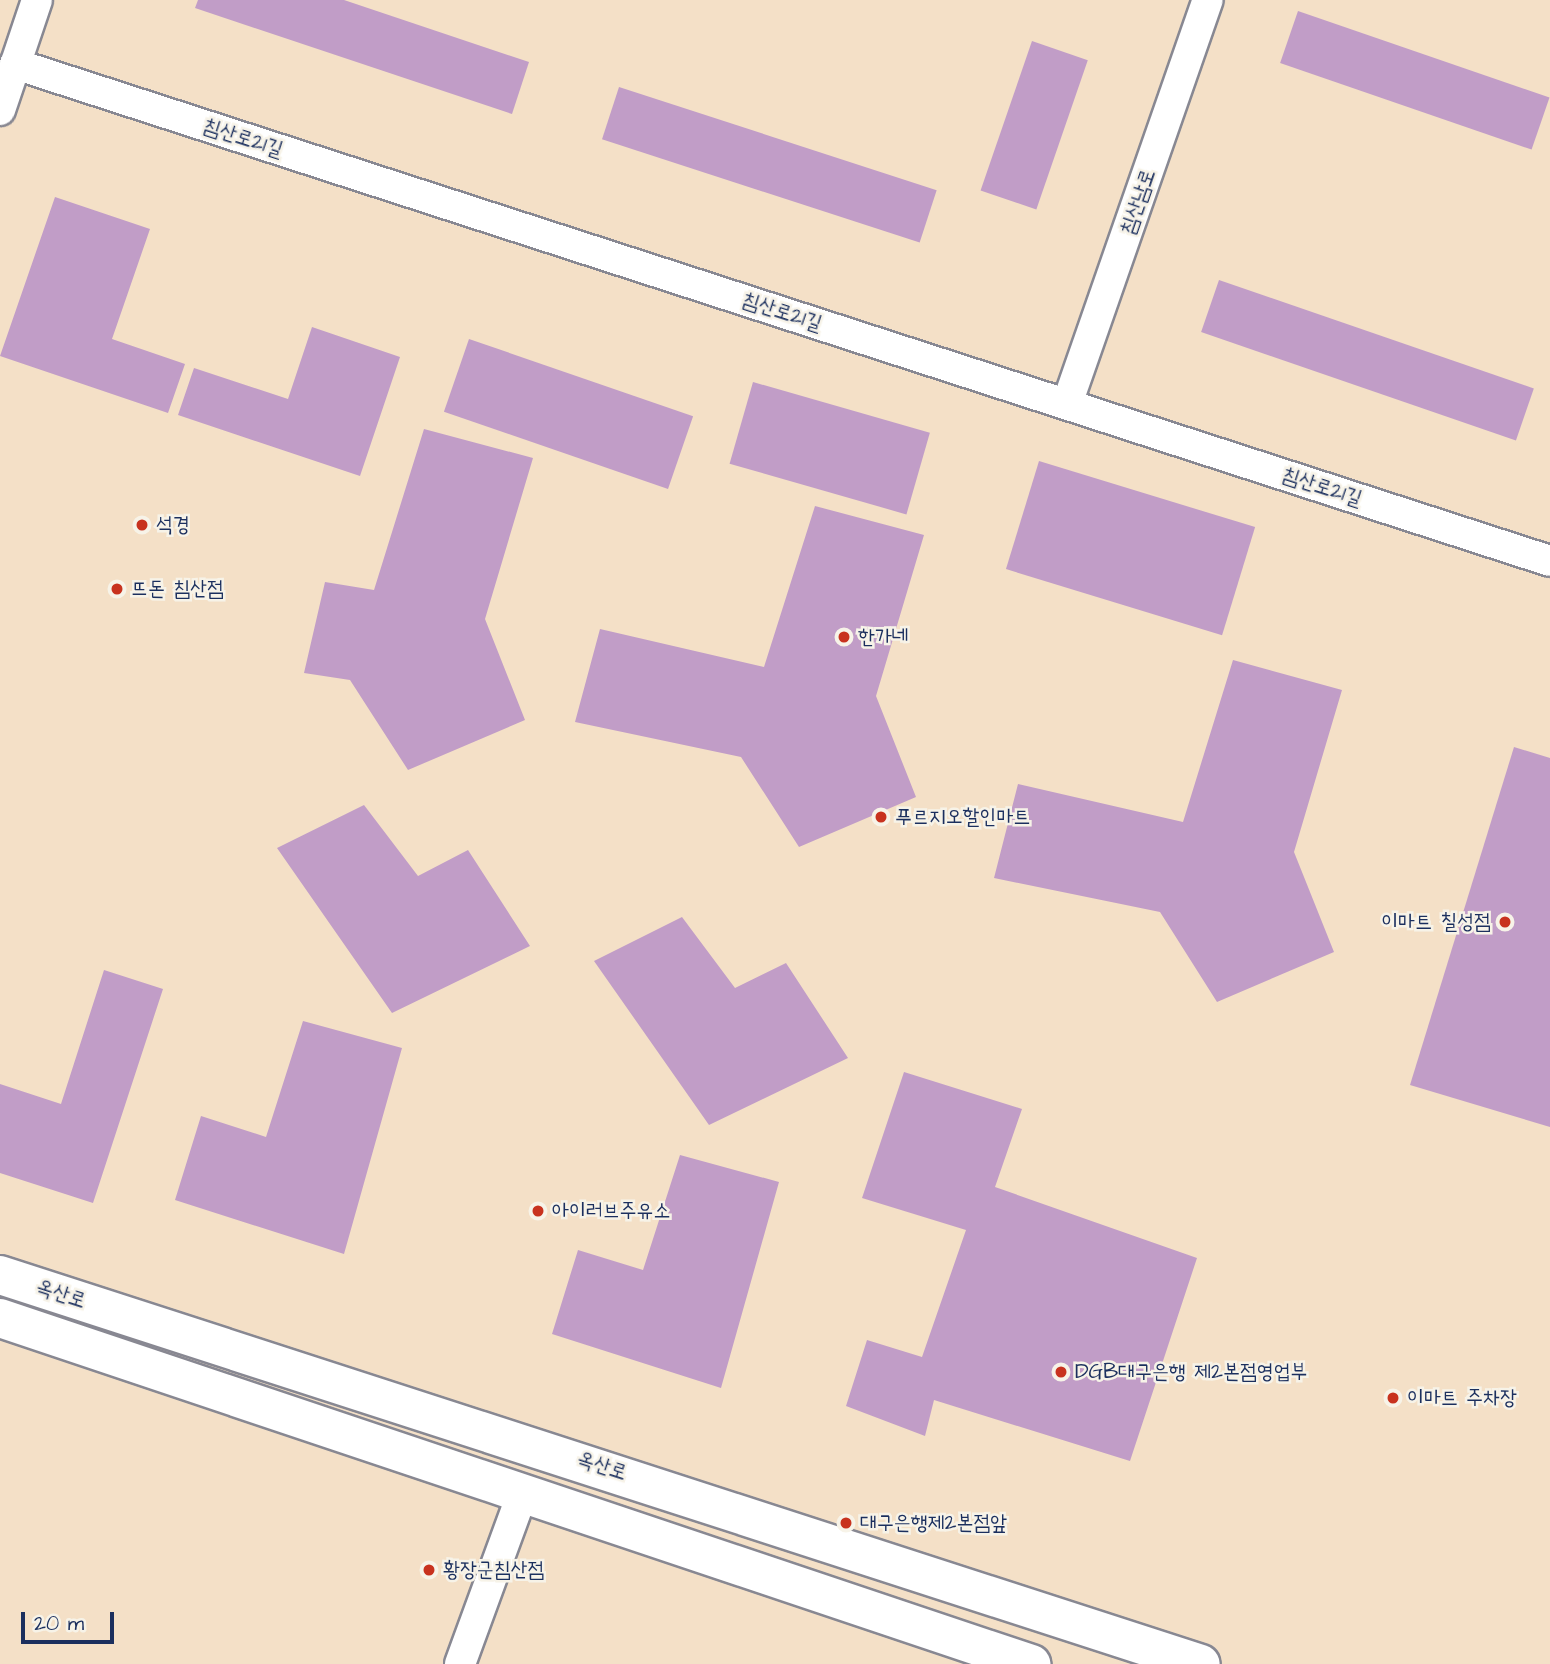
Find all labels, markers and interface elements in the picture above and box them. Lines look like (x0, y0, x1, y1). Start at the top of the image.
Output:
street label: 침산로21길 (200, 113, 286, 163)
street label: 침산남로 (1115, 166, 1161, 238)
street label: 침산로21길 (739, 287, 825, 337)
street label: 침산로21길 (1279, 462, 1365, 512)
place label: 석경 (156, 512, 190, 538)
marker: 석경 (134, 517, 150, 533)
place label: 뜨돈 침산점 (131, 576, 224, 602)
marker: 뜨돈 침산점 (109, 581, 125, 597)
place label: 한가네 (858, 624, 909, 650)
marker: 한가네 (836, 629, 852, 645)
place label: 푸르지오할인마트 (895, 804, 1030, 830)
marker: 푸르지오할인마트 (873, 809, 889, 825)
place label: 이마트 칠성점 (1381, 909, 1491, 935)
marker: 이마트 칠성점 (1497, 914, 1513, 930)
place label: 아이러브주유소 (552, 1198, 670, 1224)
marker: 아이러브주유소 (530, 1203, 546, 1219)
street label: 옥산로 (33, 1274, 89, 1314)
place label: DGB대구은행 제2본점영업부 (1075, 1359, 1307, 1385)
marker: DGB대구은행 제2본점영업부 (1053, 1364, 1069, 1380)
place label: 이마트 주차장 (1407, 1385, 1517, 1411)
marker: 이마트 주차장 (1385, 1390, 1401, 1406)
street label: 옥산로 (574, 1446, 630, 1486)
place label: 대구은행제2본점앞 (860, 1510, 1007, 1536)
marker: 대구은행제2본점앞 (838, 1515, 854, 1531)
place label: 황장군침산점 (443, 1557, 544, 1583)
marker: 황장군침산점 (421, 1562, 437, 1578)
scale bar (24, 1598, 117, 1642)
text: 20 m (34, 1609, 84, 1638)

